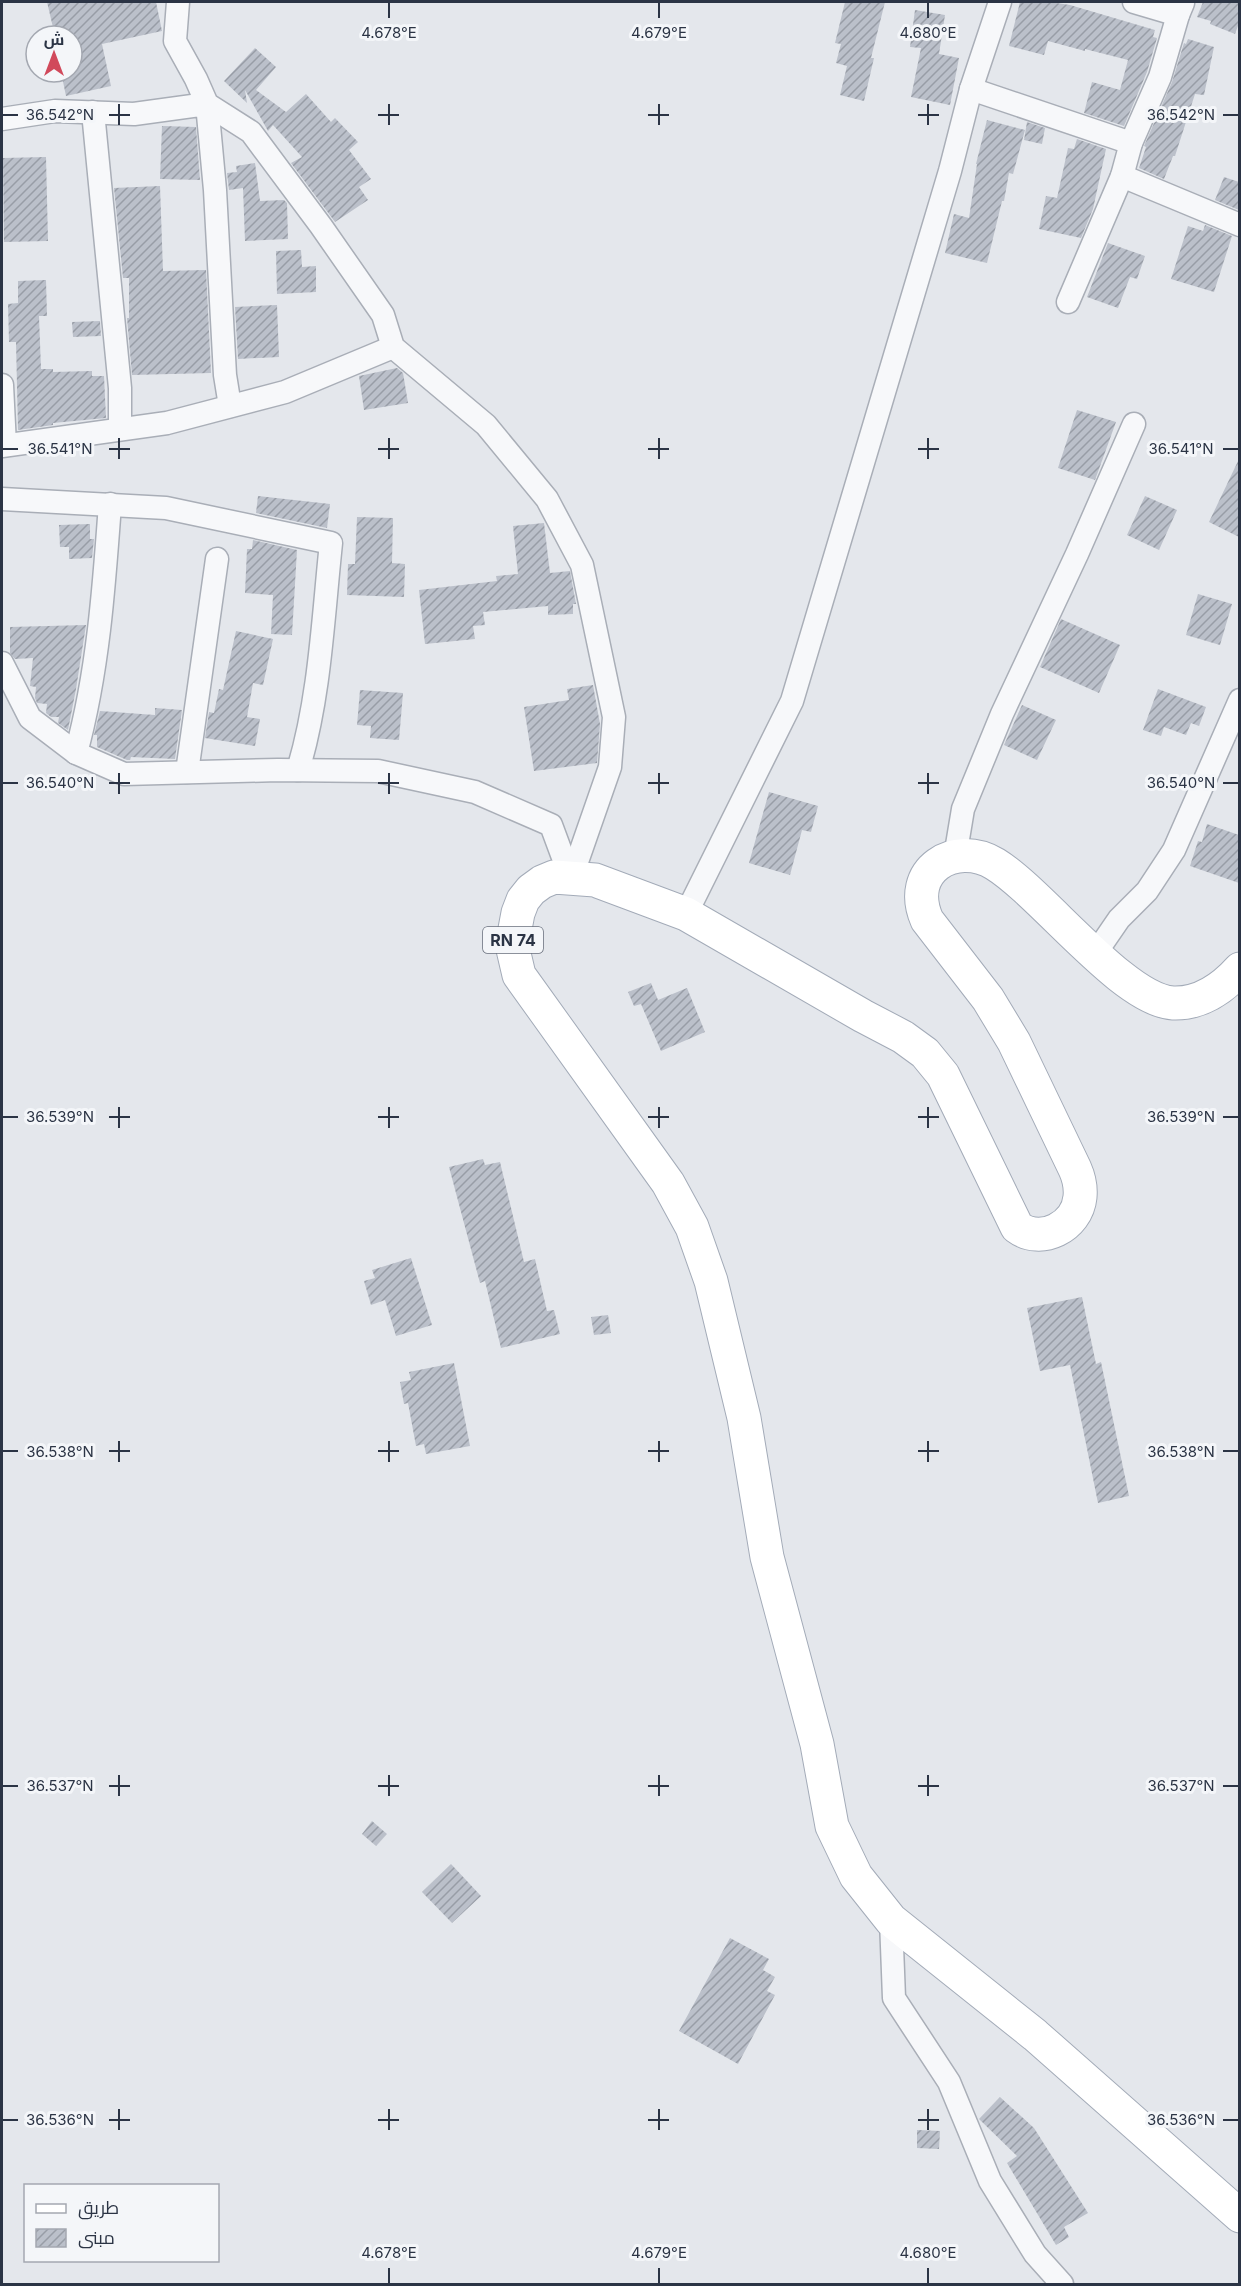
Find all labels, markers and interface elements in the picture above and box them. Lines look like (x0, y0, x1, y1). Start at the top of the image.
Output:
text: 4.678°E (361, 23, 417, 42)
text: 4.679°E (631, 23, 687, 42)
text: 4.680°E (899, 23, 957, 42)
north arrow (24, 24, 84, 84)
text: ش (44, 29, 64, 49)
text: 36.542°N (26, 105, 94, 124)
text: 36.542°N (1147, 105, 1215, 124)
text: 36.541°N (28, 439, 92, 458)
text: 36.541°N (1149, 439, 1213, 458)
text: 36.540°N (26, 773, 94, 792)
text: 36.540°N (1147, 773, 1215, 792)
road number: RN 74 (483, 927, 543, 953)
text: 36.539°N (26, 1107, 94, 1126)
text: 36.539°N (1147, 1107, 1215, 1126)
text: 36.538°N (26, 1442, 94, 1461)
text: 36.538°N (1147, 1442, 1215, 1461)
text: 36.537°N (26, 1776, 94, 1795)
text: 36.537°N (1147, 1776, 1215, 1795)
text: 36.536°N (26, 2110, 94, 2129)
text: 36.536°N (1147, 2110, 1215, 2129)
legend (24, 2184, 219, 2262)
text: طريق (78, 2197, 119, 2220)
text: مبنى (78, 2227, 115, 2249)
text: 4.678°E (361, 2243, 417, 2262)
text: 4.679°E (631, 2243, 687, 2262)
text: 4.680°E (899, 2243, 957, 2262)

